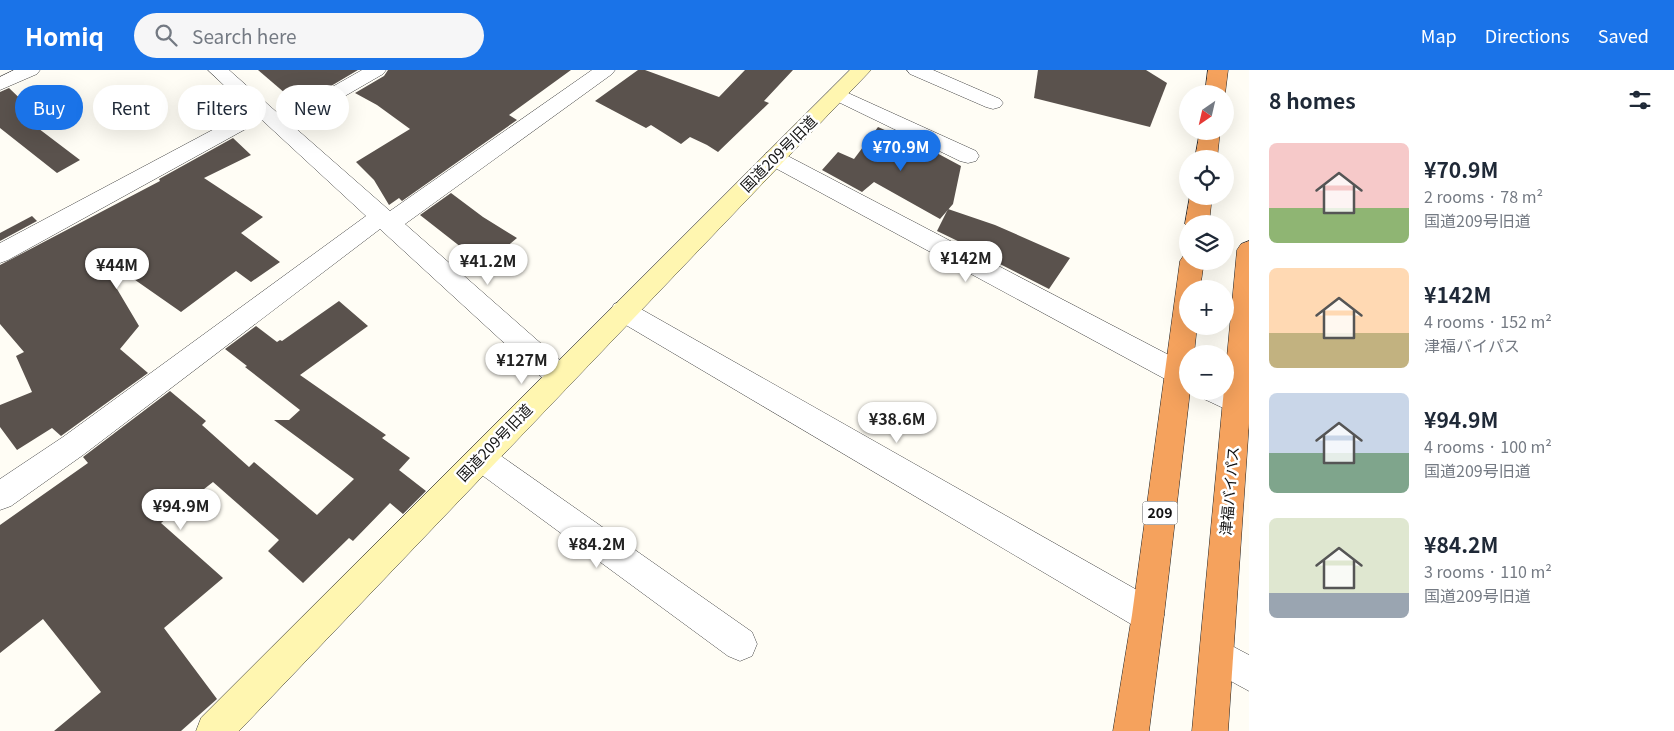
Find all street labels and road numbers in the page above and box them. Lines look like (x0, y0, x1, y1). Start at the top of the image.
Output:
street label: 国道209号旧道 (735, 110, 821, 196)
street label: 国道209号旧道 (452, 399, 536, 485)
street label: 津福バイパス (1214, 445, 1243, 536)
road number: 209 (1142, 502, 1178, 524)

